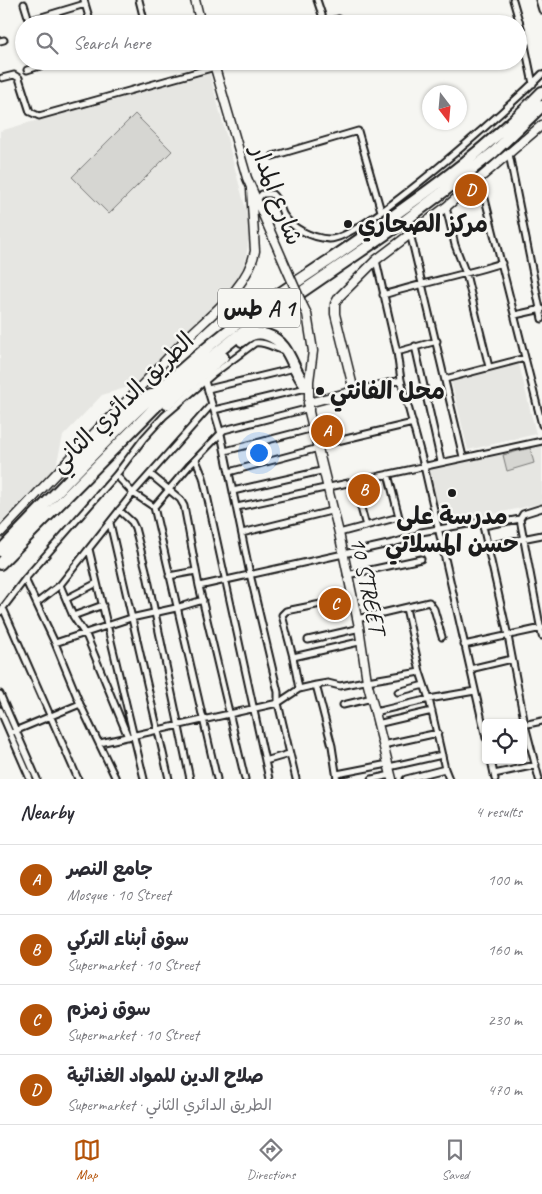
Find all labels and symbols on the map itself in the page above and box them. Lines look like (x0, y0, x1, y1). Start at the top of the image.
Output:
north arrow (422, 85, 467, 130)
street label: شارع المدار (242, 139, 310, 250)
pin: D (455, 171, 487, 209)
place label: مركز الصحاري (358, 209, 488, 242)
marker: مركز الصحاري (342, 218, 354, 230)
road number: طس A 1 (218, 288, 300, 328)
street label: الطريق الدائري الثاني (44, 326, 205, 483)
place label: محل الفانتي (330, 376, 445, 412)
marker: محل الفانتي (314, 385, 326, 397)
pin: A (311, 412, 343, 450)
your location (246, 440, 272, 466)
pin: B (348, 471, 380, 509)
marker: مدرسة على حسن المسلاتي (446, 487, 458, 499)
place label: مدرسة على حسن المسلاتي (385, 501, 519, 565)
street label: 10 STREET (343, 534, 394, 641)
pin: C (319, 585, 351, 623)

